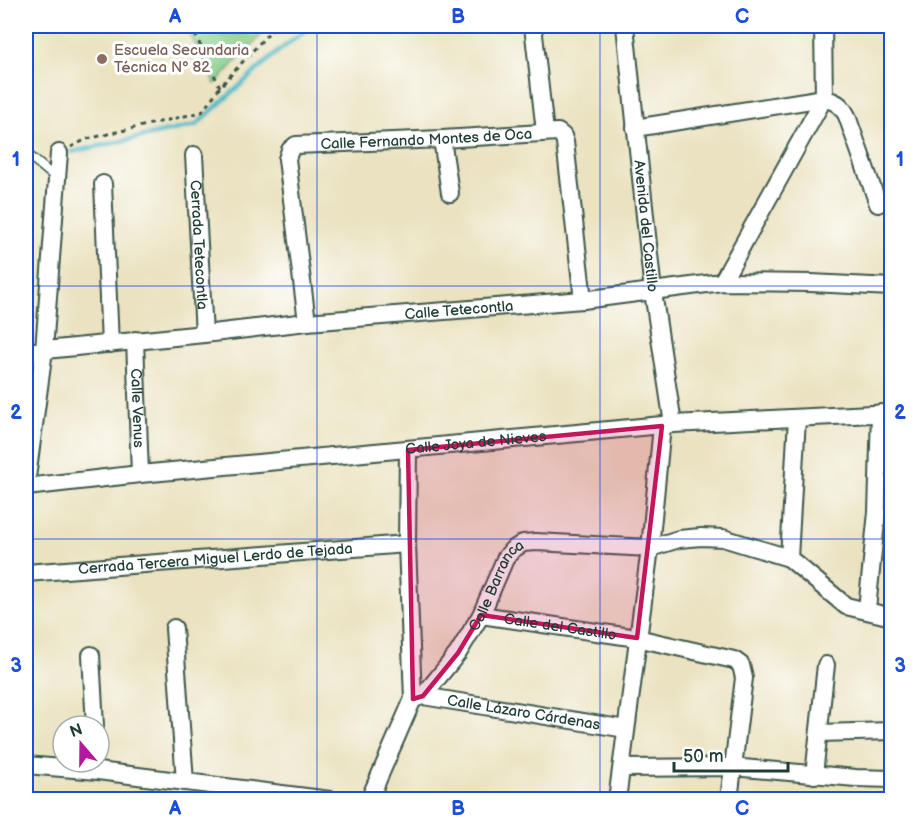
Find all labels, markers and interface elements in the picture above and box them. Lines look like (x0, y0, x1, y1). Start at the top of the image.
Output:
text: A (168, 5, 182, 29)
text: B (451, 5, 465, 29)
text: C (735, 5, 749, 29)
place label: Escuela Secundaria Técnica Nº 82 (114, 41, 249, 77)
marker: Escuela Secundaria Técnica Nº 82 (95, 52, 109, 66)
street label: Calle Fernando Montes de Oca (320, 124, 533, 153)
text: 1 (12, 148, 20, 172)
text: 1 (896, 148, 904, 172)
street label: Avenida del Castillo (630, 159, 662, 293)
street label: Cerrada Tetecontla (186, 179, 212, 310)
street label: Calle Tetecontla (404, 296, 514, 324)
street label: Calle Venus (127, 368, 149, 449)
text: 2 (10, 401, 22, 425)
text: 2 (894, 401, 906, 425)
street label: Calle Joya de Nieves (405, 426, 548, 459)
street label: Calle Barranca (464, 535, 527, 635)
street label: Cerrada Tercera Miguel Lerdo de Tejada (77, 539, 353, 578)
street label: Calle del Castillo (503, 609, 618, 644)
text: 3 (10, 654, 22, 678)
text: 3 (894, 654, 906, 678)
street label: Calle Lázaro Cárdenas (446, 691, 602, 734)
north arrow (51, 714, 111, 774)
text: N (67, 720, 85, 742)
scale bar (674, 735, 788, 773)
text: 50 m (683, 746, 724, 767)
text: A (168, 797, 182, 821)
text: B (451, 797, 465, 821)
text: C (735, 797, 749, 821)

